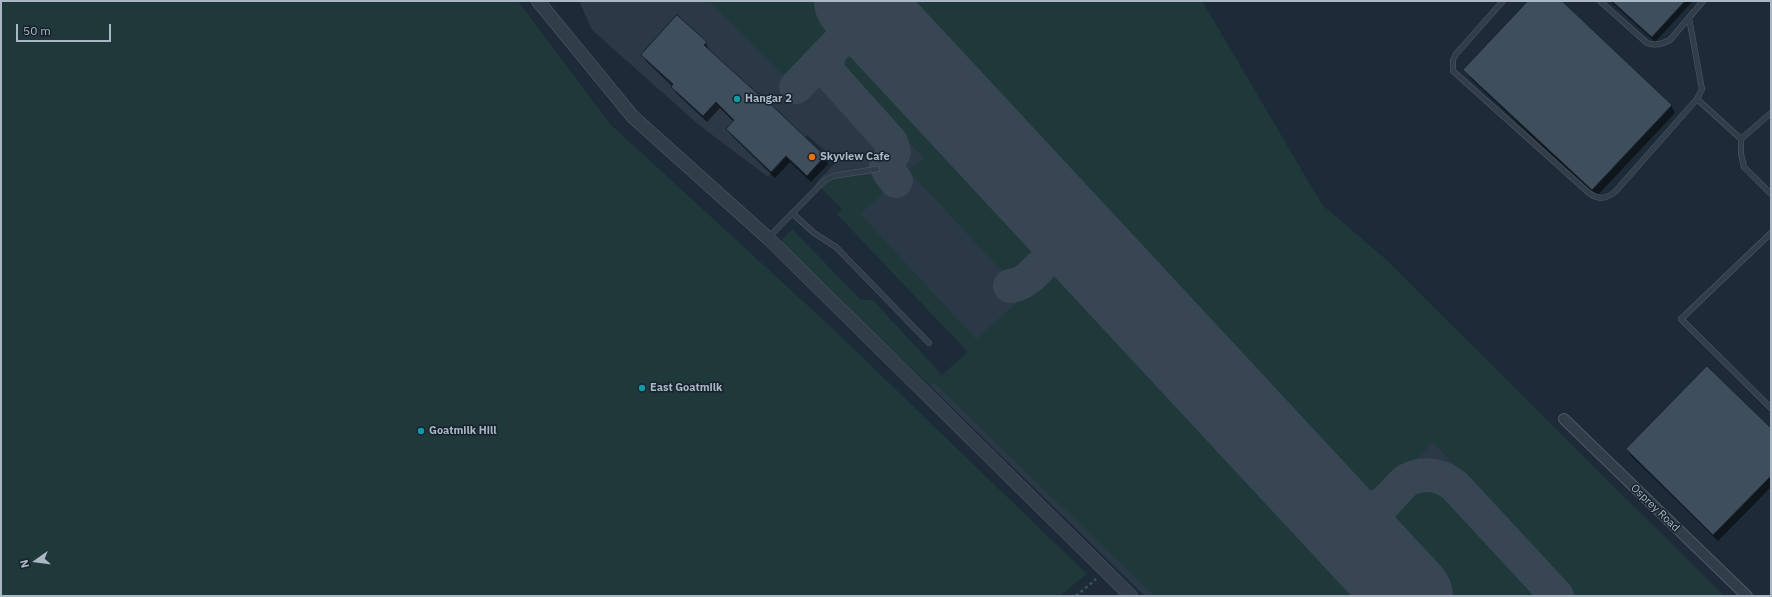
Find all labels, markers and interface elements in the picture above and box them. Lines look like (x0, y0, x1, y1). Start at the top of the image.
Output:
scale bar (18, 16, 113, 42)
text: 50 m (23, 23, 51, 38)
place label: Hangar 2 (745, 92, 792, 106)
marker: Hangar 2 (732, 94, 742, 104)
place label: Skyview Cafe (820, 150, 890, 164)
marker: Skyview Cafe (807, 152, 817, 162)
place label: East Goatmilk (650, 381, 722, 395)
marker: East Goatmilk (637, 383, 647, 393)
place label: Goatmilk Hill (429, 424, 496, 438)
marker: Goatmilk Hill (416, 426, 426, 436)
street label: Osprey Road (1628, 481, 1682, 535)
north arrow (16, 541, 56, 581)
text: N (17, 558, 32, 569)

